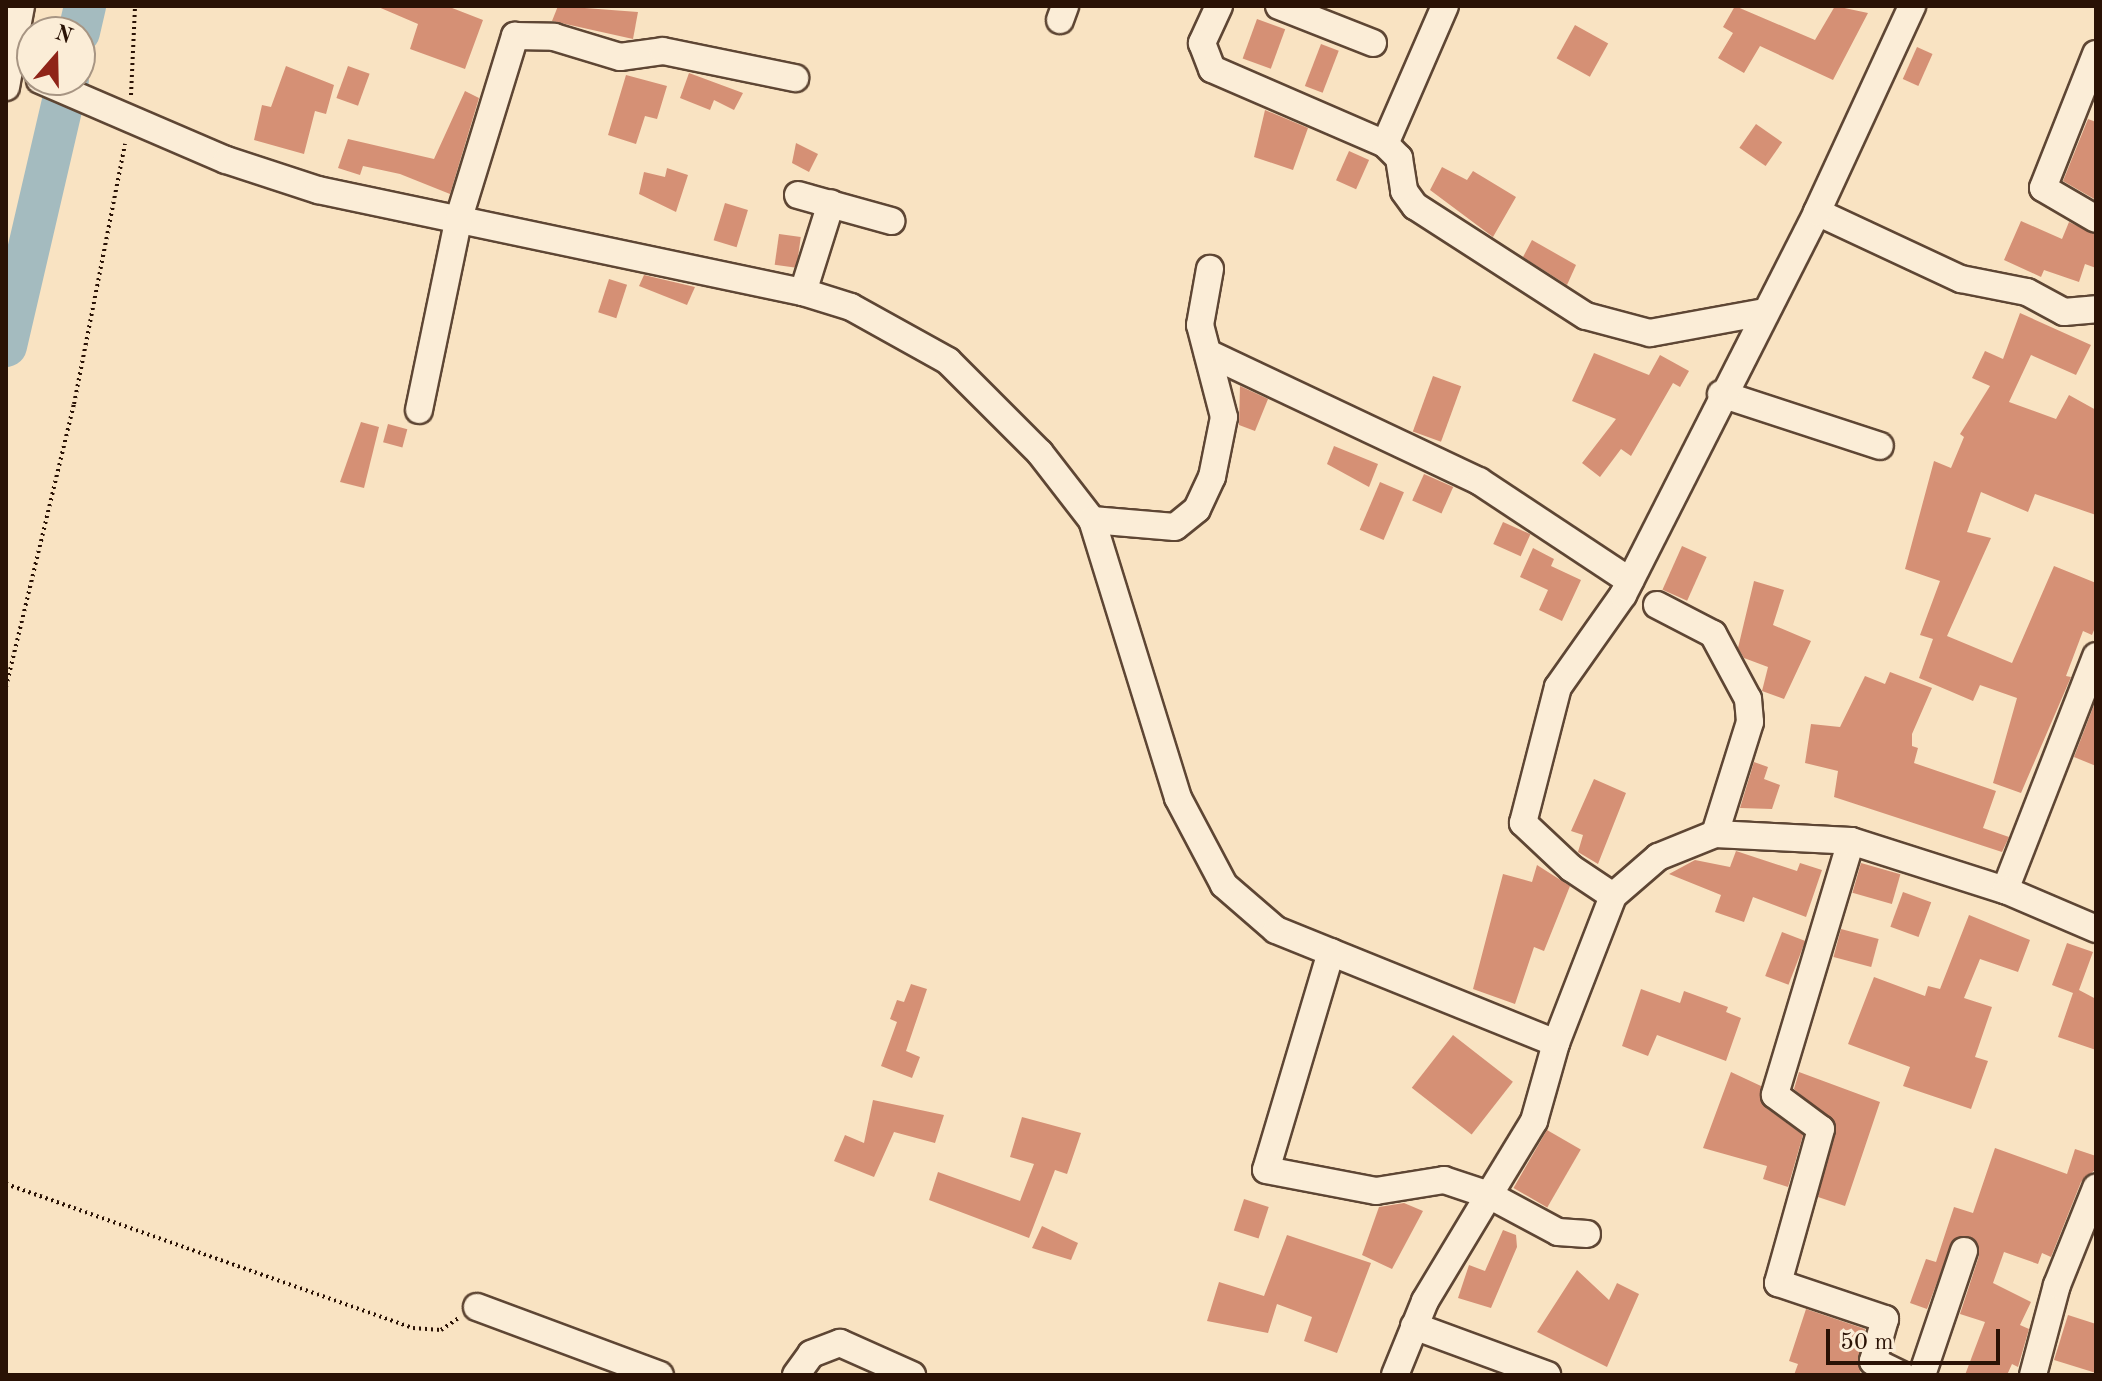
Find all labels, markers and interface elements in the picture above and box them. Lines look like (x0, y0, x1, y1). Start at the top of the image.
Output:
north arrow (16, 16, 96, 96)
text: N (52, 22, 75, 49)
scale bar (1830, 1313, 2004, 1363)
text: 50 m (1840, 1331, 1894, 1355)

